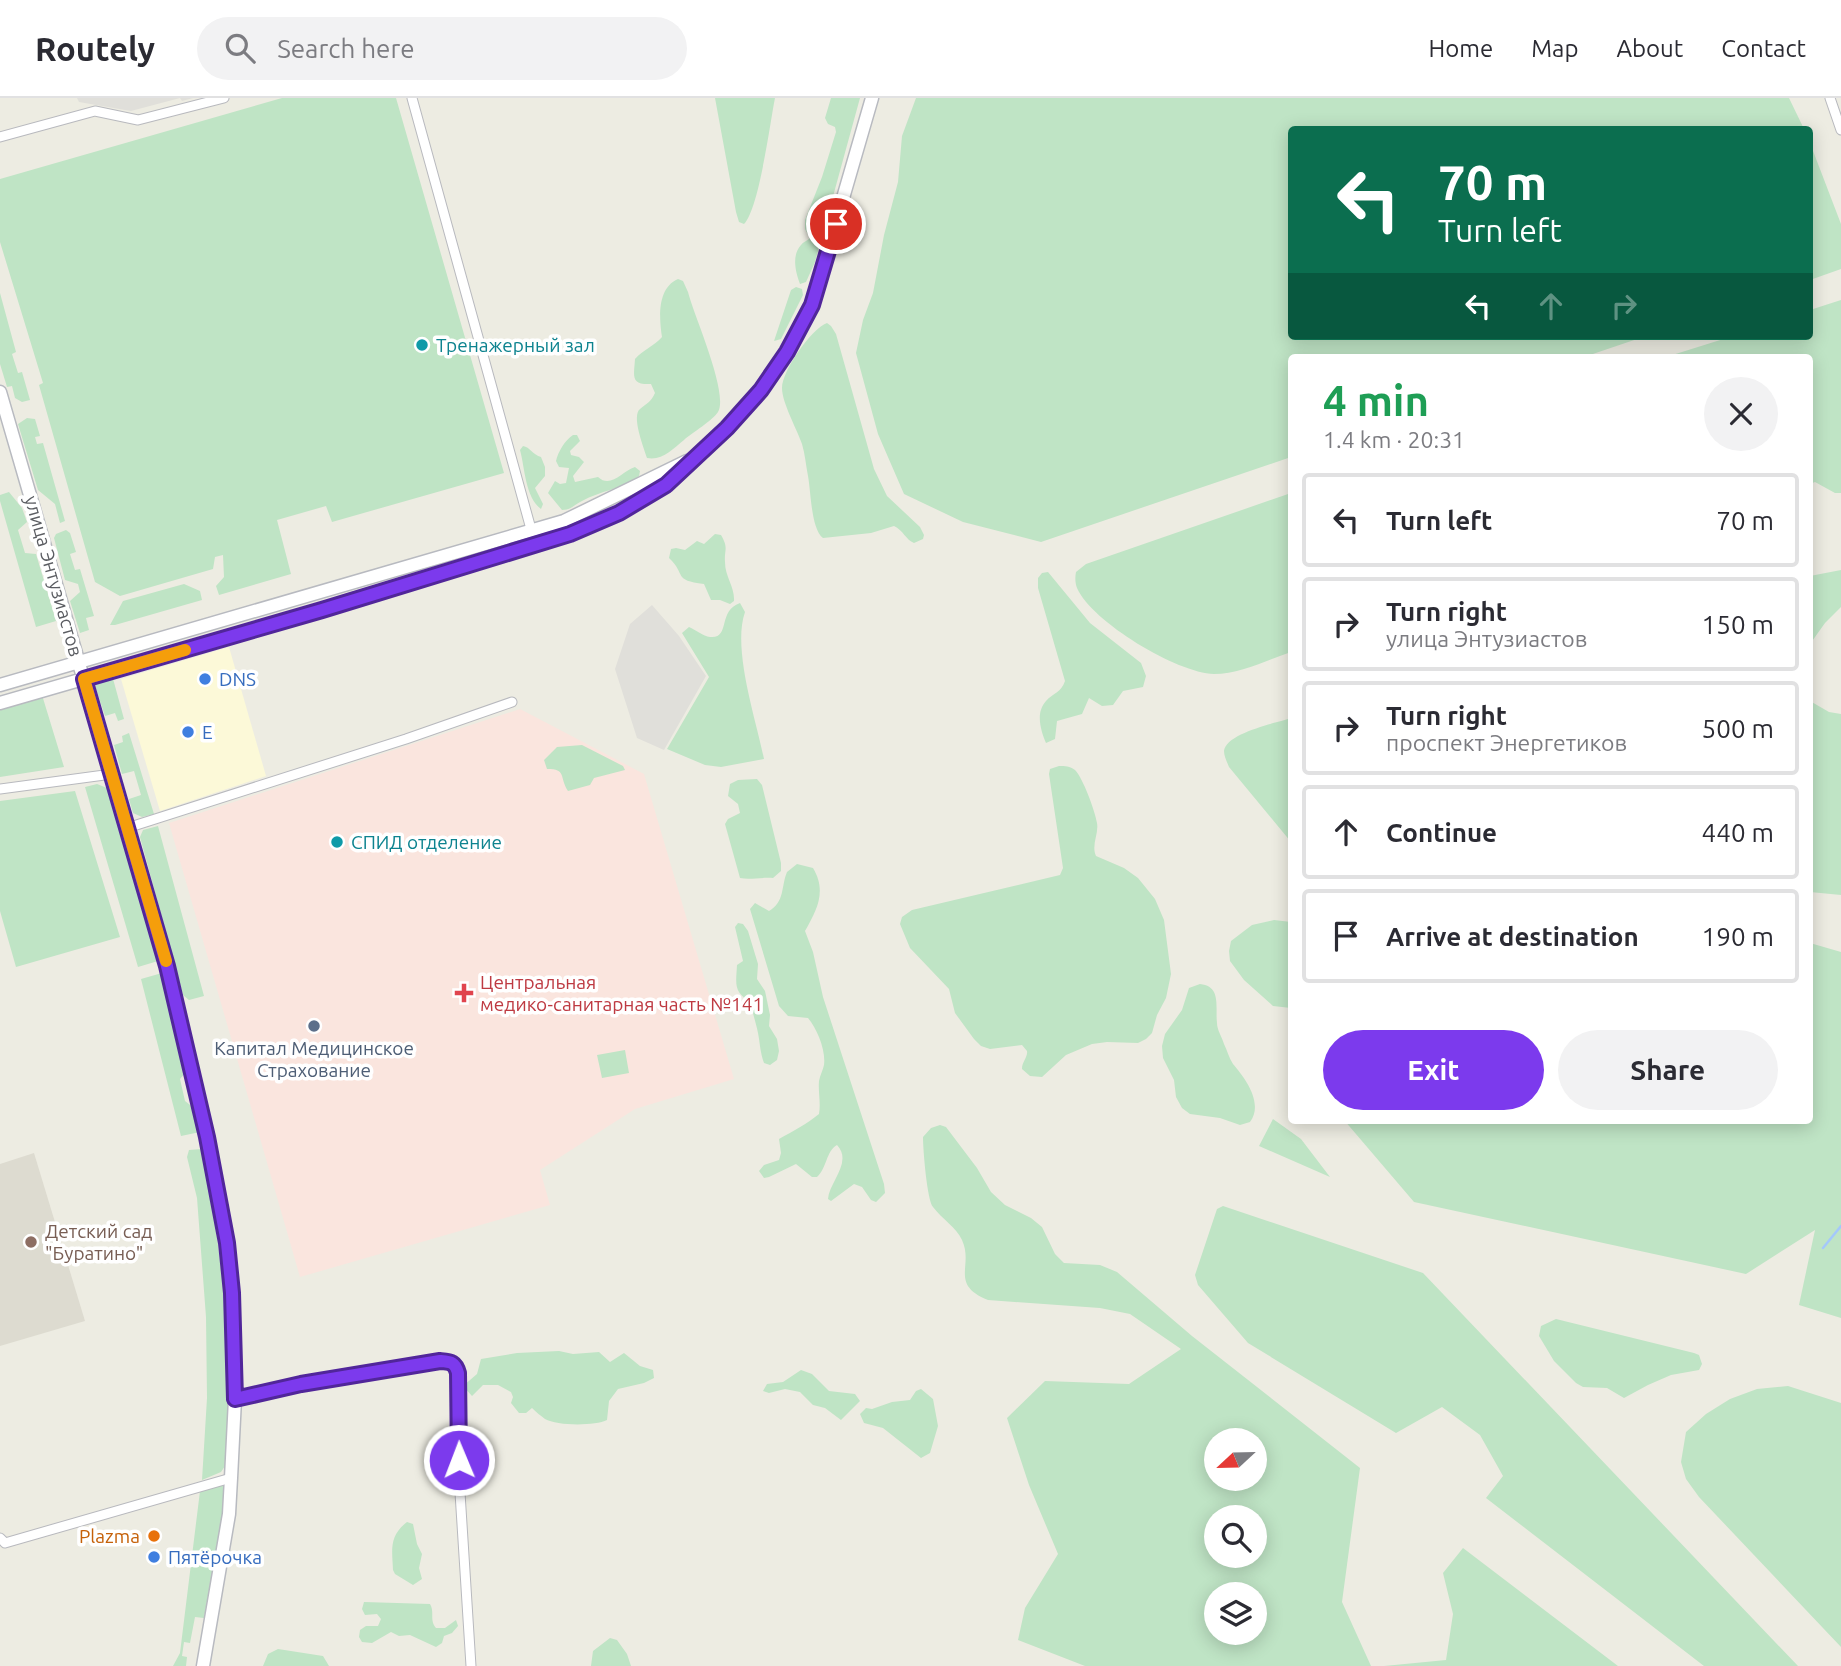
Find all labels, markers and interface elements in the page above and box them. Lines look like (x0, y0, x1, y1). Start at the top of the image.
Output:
search box (197, 17, 687, 80)
icon: search (221, 29, 259, 67)
text: Routely (35, 30, 155, 67)
text: Search here (277, 34, 415, 63)
text: Home (1428, 35, 1493, 62)
text: Map (1531, 35, 1578, 62)
text: About (1616, 35, 1683, 62)
text: Contact (1721, 35, 1806, 62)
icon: left (1323, 154, 1414, 245)
text: 70 m (1438, 154, 1547, 209)
pin (806, 194, 866, 254)
icon: arrive (817, 205, 855, 243)
text: Turn left (1438, 212, 1562, 248)
icon: left (1459, 287, 1497, 325)
icon: ahead (1532, 287, 1570, 325)
icon: right (1605, 287, 1643, 325)
place label: Тренажерный зал (436, 334, 595, 356)
marker: Тренажерный зал (414, 337, 430, 353)
text: 4 min (1323, 377, 1429, 424)
button: close (1704, 377, 1778, 451)
text: 1.4 km · 20:31 (1323, 427, 1465, 452)
street label: улица Энтузиастов (20, 493, 88, 659)
icon: left (1327, 501, 1365, 539)
text: Turn left (1386, 506, 1492, 535)
text: 70 m (1716, 506, 1774, 535)
text: Turn right (1386, 597, 1507, 626)
icon: right (1327, 605, 1365, 643)
text: 150 m (1702, 610, 1774, 639)
text: улица Энтузиастов (1386, 626, 1587, 651)
place label: DNS (219, 668, 256, 690)
marker: DNS (197, 671, 213, 687)
text: Turn right (1386, 701, 1507, 730)
icon: right (1327, 709, 1365, 747)
text: 500 m (1702, 714, 1774, 743)
place label: Е (202, 721, 213, 743)
marker: Е (180, 724, 196, 740)
text: проспект Энергетиков (1386, 730, 1627, 755)
icon: ahead (1327, 813, 1365, 851)
text: Continue (1386, 818, 1497, 847)
text: 440 m (1702, 818, 1774, 847)
place label: СПИД отделение (351, 831, 502, 853)
marker: СПИД отделение (329, 834, 345, 850)
icon: arrive (1327, 917, 1365, 955)
text: Arrive at destination (1386, 922, 1639, 951)
text: 190 m (1702, 922, 1774, 951)
place label: Центральная медико-санитарная часть №141 (480, 971, 763, 1015)
marker: Центральная медико-санитарная часть №141 (454, 983, 474, 1003)
marker: Капитал Медицинское Страхование (306, 1018, 322, 1034)
button: Exit (1323, 1030, 1544, 1110)
button: Share (1558, 1030, 1778, 1110)
place label: Капитал Медицинское Страхование (214, 1037, 414, 1081)
place label: Детский сад "Буратино" (45, 1220, 152, 1264)
marker: Детский сад "Буратино" (23, 1234, 39, 1250)
position arrow (422, 1423, 496, 1497)
north arrow (1204, 1428, 1267, 1491)
map controls (1204, 1428, 1267, 1645)
button: search (1204, 1505, 1267, 1568)
place label: Plazma (79, 1525, 140, 1547)
marker: Plazma (146, 1528, 162, 1544)
place label: Пятёрочка (168, 1546, 262, 1568)
marker: Пятёрочка (146, 1549, 162, 1565)
button: layers (1204, 1582, 1267, 1645)

